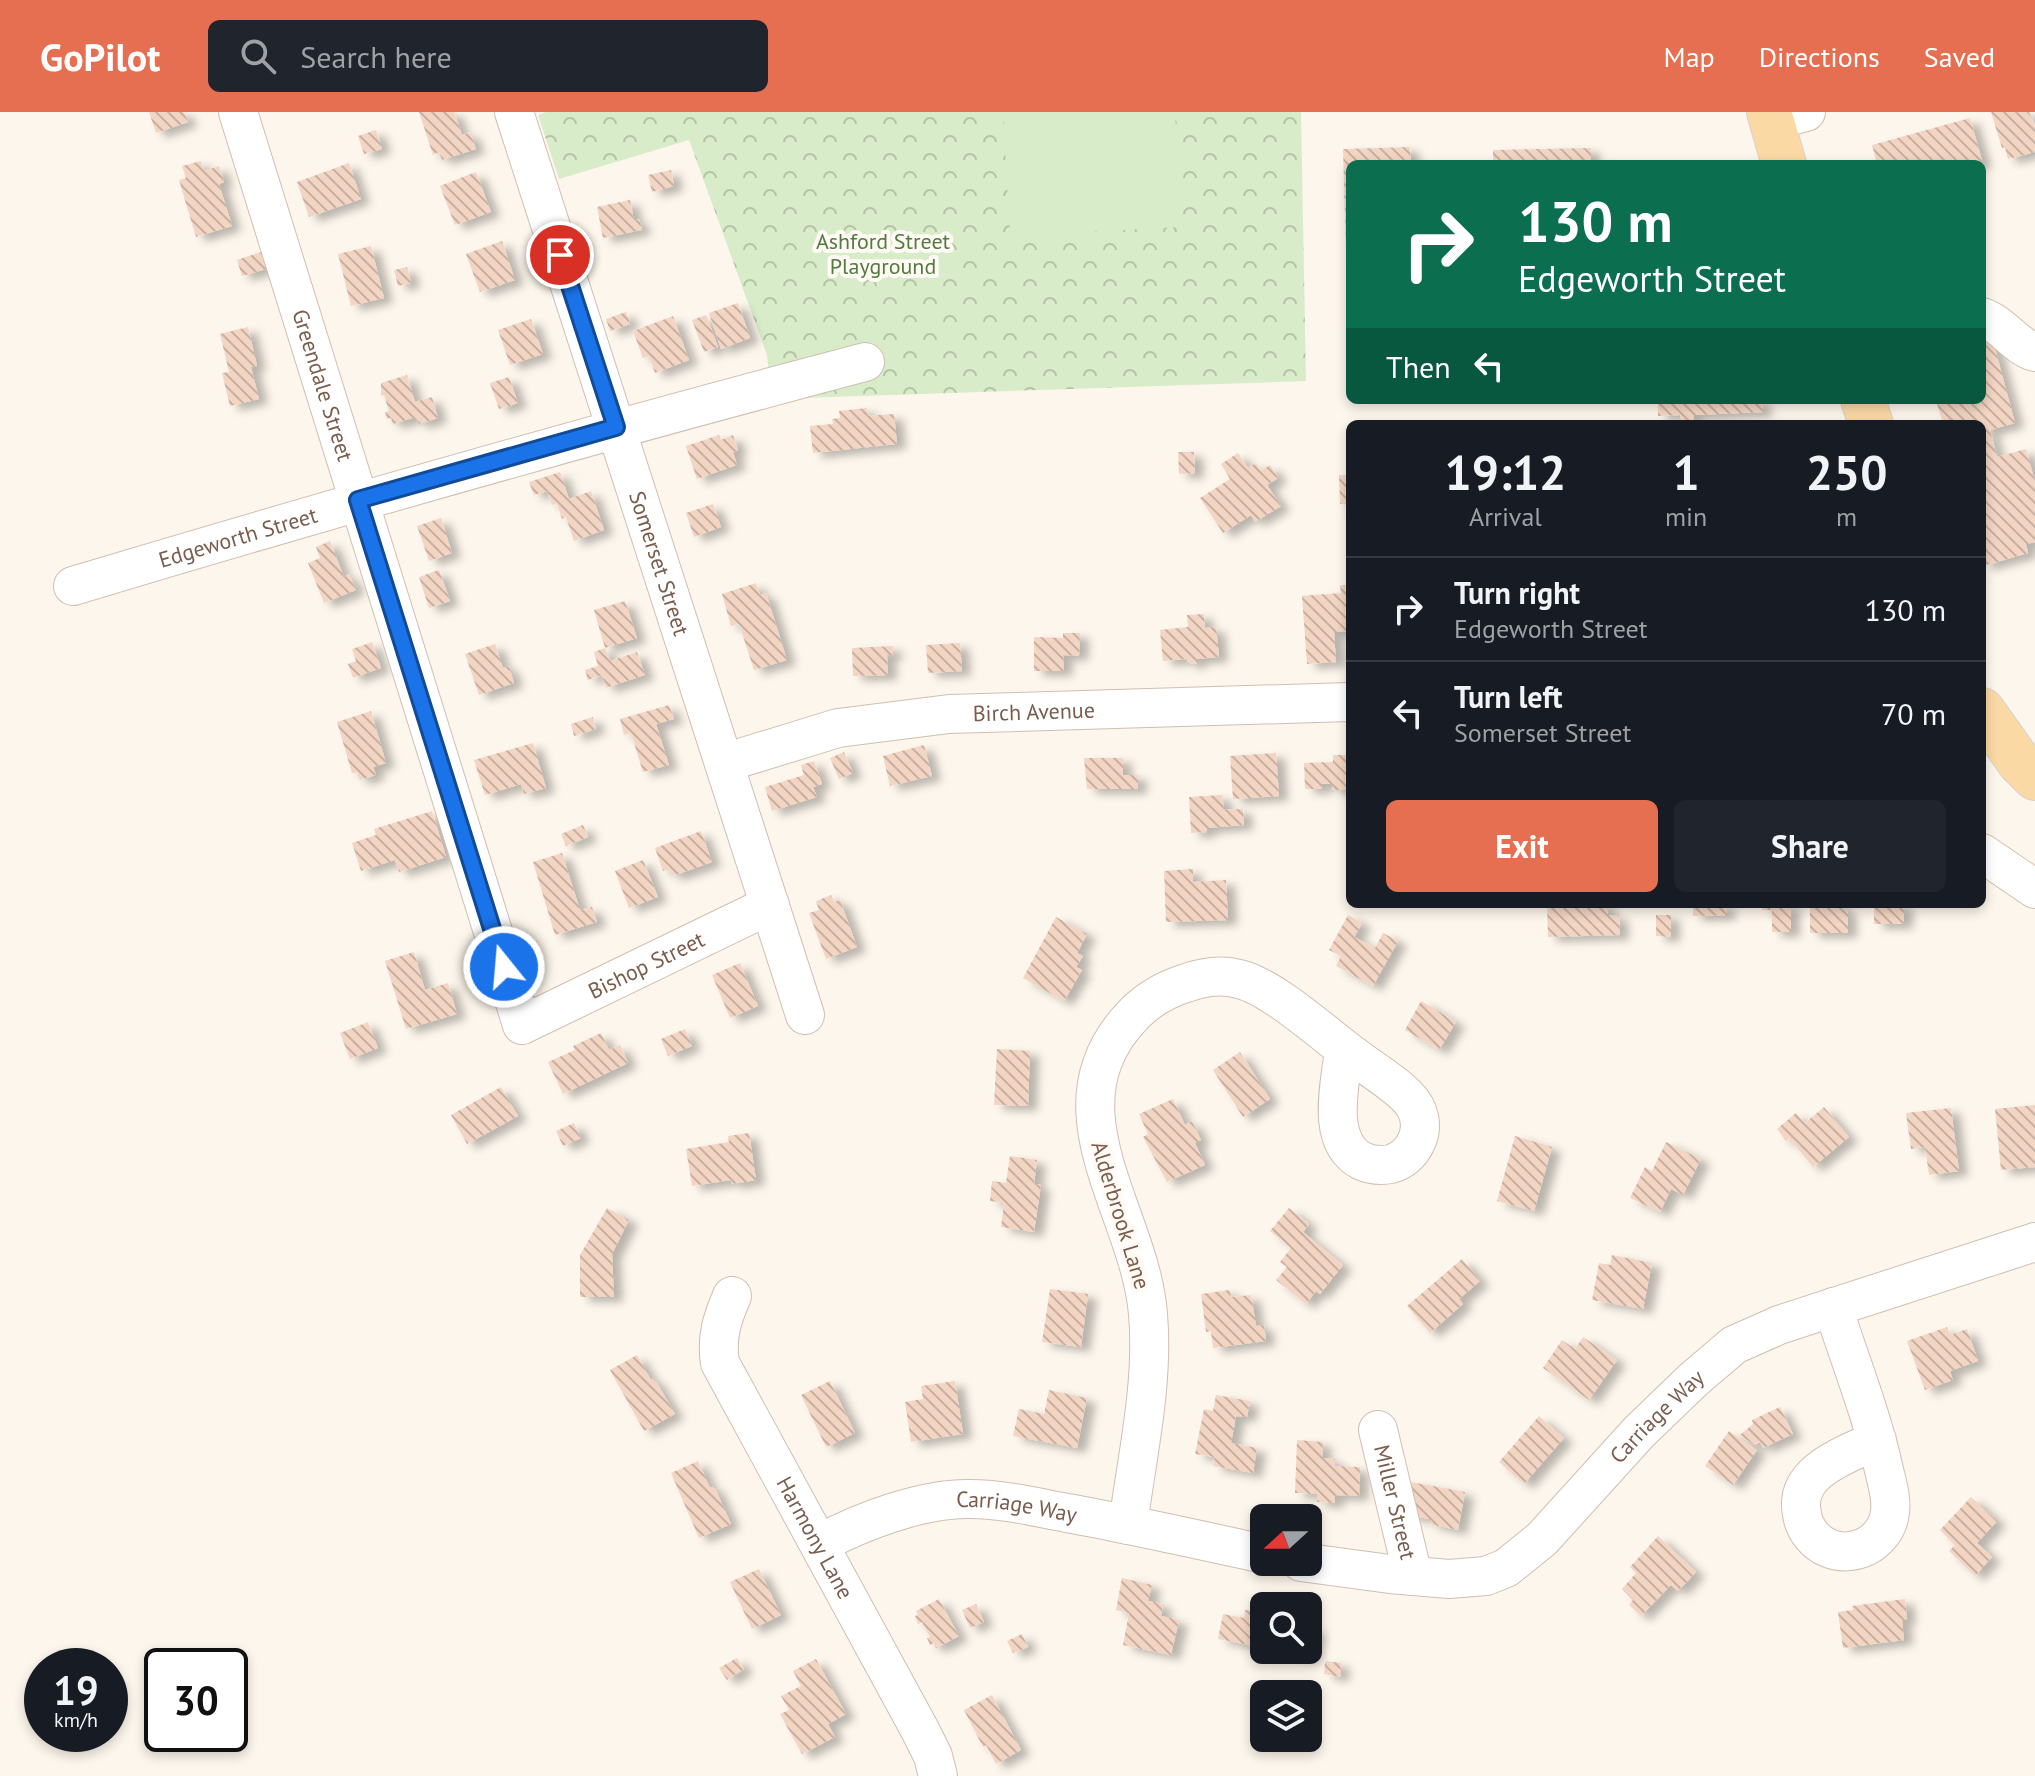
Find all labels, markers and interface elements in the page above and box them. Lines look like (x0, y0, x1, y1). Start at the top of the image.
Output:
search box (208, 20, 768, 92)
text: GoPilot (40, 32, 160, 81)
icon: search (236, 34, 280, 78)
text: Search here (300, 37, 452, 76)
text: Map (1664, 38, 1715, 75)
text: Directions (1759, 38, 1880, 75)
text: Saved (1924, 38, 1995, 75)
text: 130 m (1518, 185, 1673, 257)
icon: right (1386, 192, 1490, 296)
pin (526, 221, 594, 289)
park label: Ashford Street Playground (816, 227, 951, 280)
icon: arrive (538, 233, 582, 277)
text: Edgeworth Street (1518, 255, 1786, 302)
street label: Greendale Street (286, 306, 360, 465)
icon: left (1467, 344, 1511, 388)
text: Then (1386, 347, 1451, 386)
text: 19:12 (1445, 441, 1566, 503)
text: 1 (1672, 441, 1700, 503)
text: 250 (1806, 441, 1887, 503)
street label: Somerset Street (623, 487, 696, 639)
street label: Edgeworth Street (155, 500, 321, 574)
text: Arrival (1469, 500, 1542, 533)
text: min (1665, 500, 1707, 533)
text: m (1836, 500, 1857, 533)
text: Turn right (1454, 573, 1580, 612)
icon: right (1386, 587, 1430, 631)
text: 130 m (1865, 590, 1946, 629)
text: Edgeworth Street (1454, 612, 1648, 645)
text: Turn left (1454, 677, 1562, 716)
icon: left (1386, 691, 1430, 735)
text: 70 m (1881, 694, 1946, 733)
street label: Birch Avenue (972, 696, 1095, 727)
text: Somerset Street (1454, 716, 1631, 749)
button: Exit (1386, 800, 1658, 892)
button: Share (1674, 800, 1946, 892)
position arrow (462, 925, 546, 1009)
street label: Bishop Street (583, 925, 709, 1005)
street label: Alderbrook Lane (1085, 1137, 1157, 1293)
street label: Carriage Way (1604, 1363, 1710, 1469)
street label: Miller Street (1368, 1442, 1423, 1563)
street label: Harmony Lane (770, 1472, 860, 1604)
street label: Carriage Way (956, 1485, 1080, 1529)
north arrow (1250, 1504, 1322, 1576)
map controls (1250, 1504, 1322, 1752)
button: search (1250, 1592, 1322, 1664)
speed limit sign: 30 (144, 1648, 248, 1752)
text: 19 (53, 1664, 99, 1716)
button: layers (1250, 1680, 1322, 1752)
text: km/h (54, 1707, 98, 1733)

